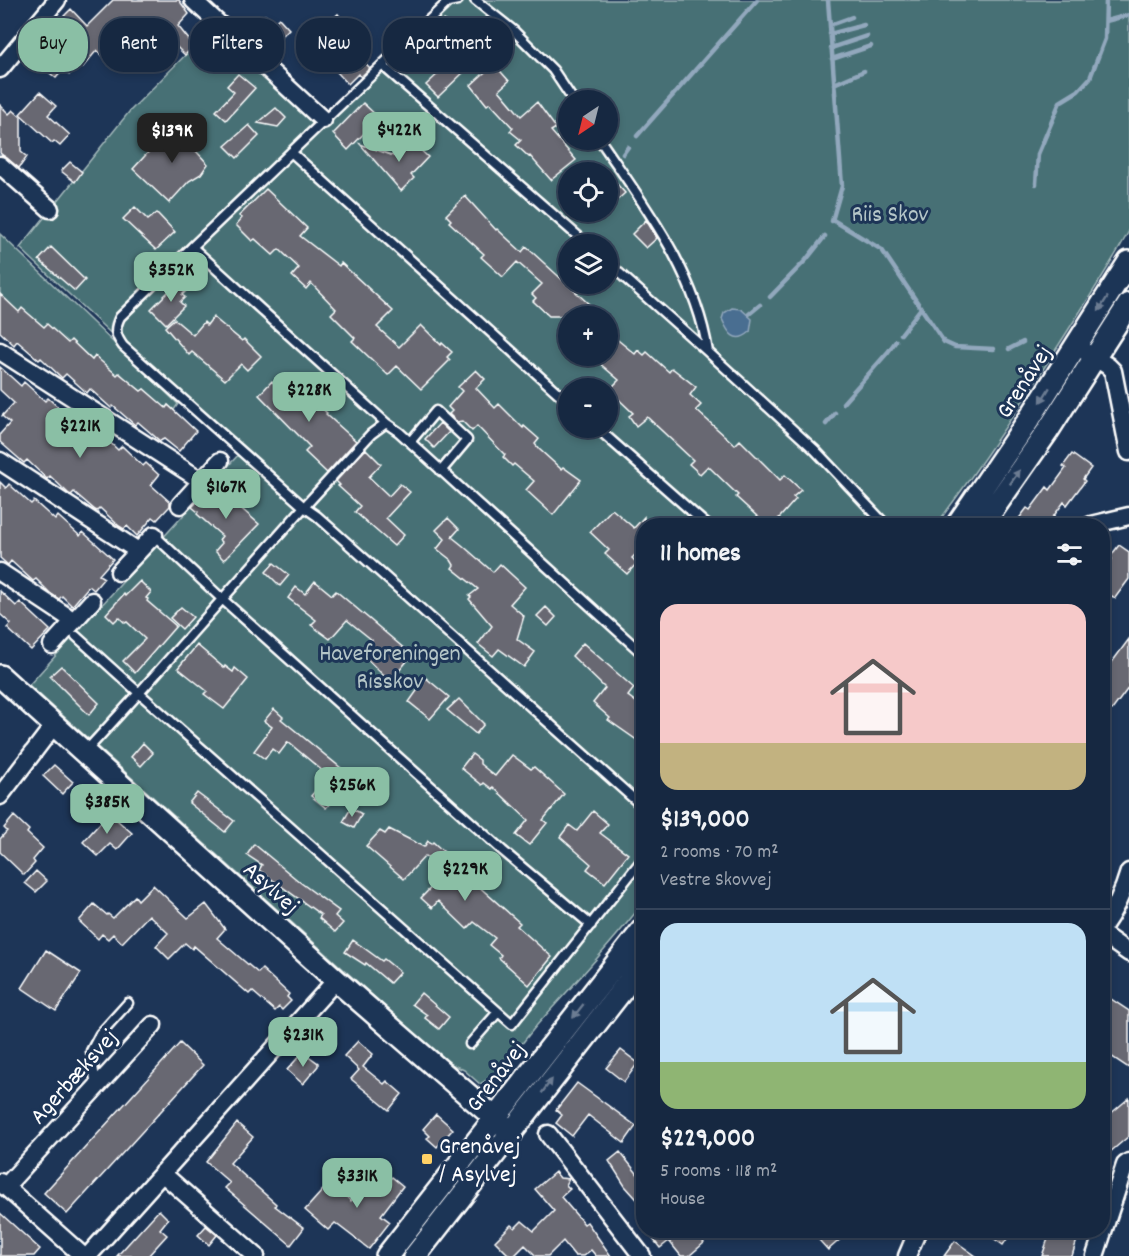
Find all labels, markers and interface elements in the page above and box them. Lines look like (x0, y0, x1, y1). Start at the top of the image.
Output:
chip: Buy (18, 18, 88, 72)
chip: Rent (100, 18, 178, 72)
chip: Filters (190, 18, 284, 72)
chip: New (296, 18, 371, 72)
chip: Apartment (383, 18, 513, 72)
north arrow (558, 90, 618, 150)
map controls (558, 90, 618, 438)
pin: $422K (357, 112, 441, 163)
pin: $139K (130, 113, 214, 164)
text: $422K (376, 117, 422, 145)
text: $139K (151, 118, 193, 146)
button: locate (558, 162, 618, 222)
park label: Riis Skov (851, 199, 929, 233)
button: layers (558, 234, 618, 294)
pin: $352K (129, 252, 213, 303)
text: $352K (148, 257, 194, 285)
one-way arrow (1097, 296, 1108, 312)
button: + (558, 306, 618, 366)
street label: Grenåvej (989, 339, 1062, 426)
pin: $228K (267, 372, 351, 423)
text: $228K (287, 377, 331, 405)
button: − (558, 378, 618, 438)
one-way arrow (1040, 387, 1051, 403)
pin: $221K (38, 408, 122, 459)
text: $221K (59, 413, 101, 441)
pin: $167K (184, 469, 268, 520)
one-way arrow (1009, 470, 1021, 486)
text: $167K (205, 474, 247, 502)
text: 11 homes (660, 536, 741, 573)
icon: filters (1053, 538, 1086, 571)
park label: Haveforeningen Risskov (319, 638, 461, 700)
icon: home (819, 643, 927, 751)
pin: $256K (310, 767, 394, 818)
text: $256K (328, 772, 376, 800)
pin: $385K (65, 784, 149, 835)
text: $385K (84, 789, 130, 817)
text: $139,000 (660, 802, 750, 839)
text: 2 rooms · 70 m² (660, 839, 779, 867)
pin: $229K (423, 851, 507, 902)
street label: Asylvej (234, 855, 306, 924)
text: $229K (442, 856, 488, 884)
text: Vestre Skovvej (660, 867, 772, 895)
icon: home (819, 962, 927, 1070)
one-way arrow (572, 1004, 584, 1019)
pin: $231K (261, 1017, 345, 1068)
text: $231K (282, 1022, 324, 1050)
street label: Agerbæksvej (23, 1023, 127, 1133)
street label: Grenåvej (459, 1035, 536, 1120)
one-way arrow (541, 1079, 553, 1094)
text: $229,000 (660, 1121, 755, 1158)
place label: Grenåvej / Asylvej (439, 1131, 521, 1193)
marker: Grenåvej / Asylvej (420, 1152, 434, 1166)
pin: $331K (315, 1158, 399, 1209)
text: 5 rooms · 118 m² (660, 1158, 777, 1186)
text: $331K (336, 1163, 378, 1191)
text: House (660, 1186, 705, 1214)

